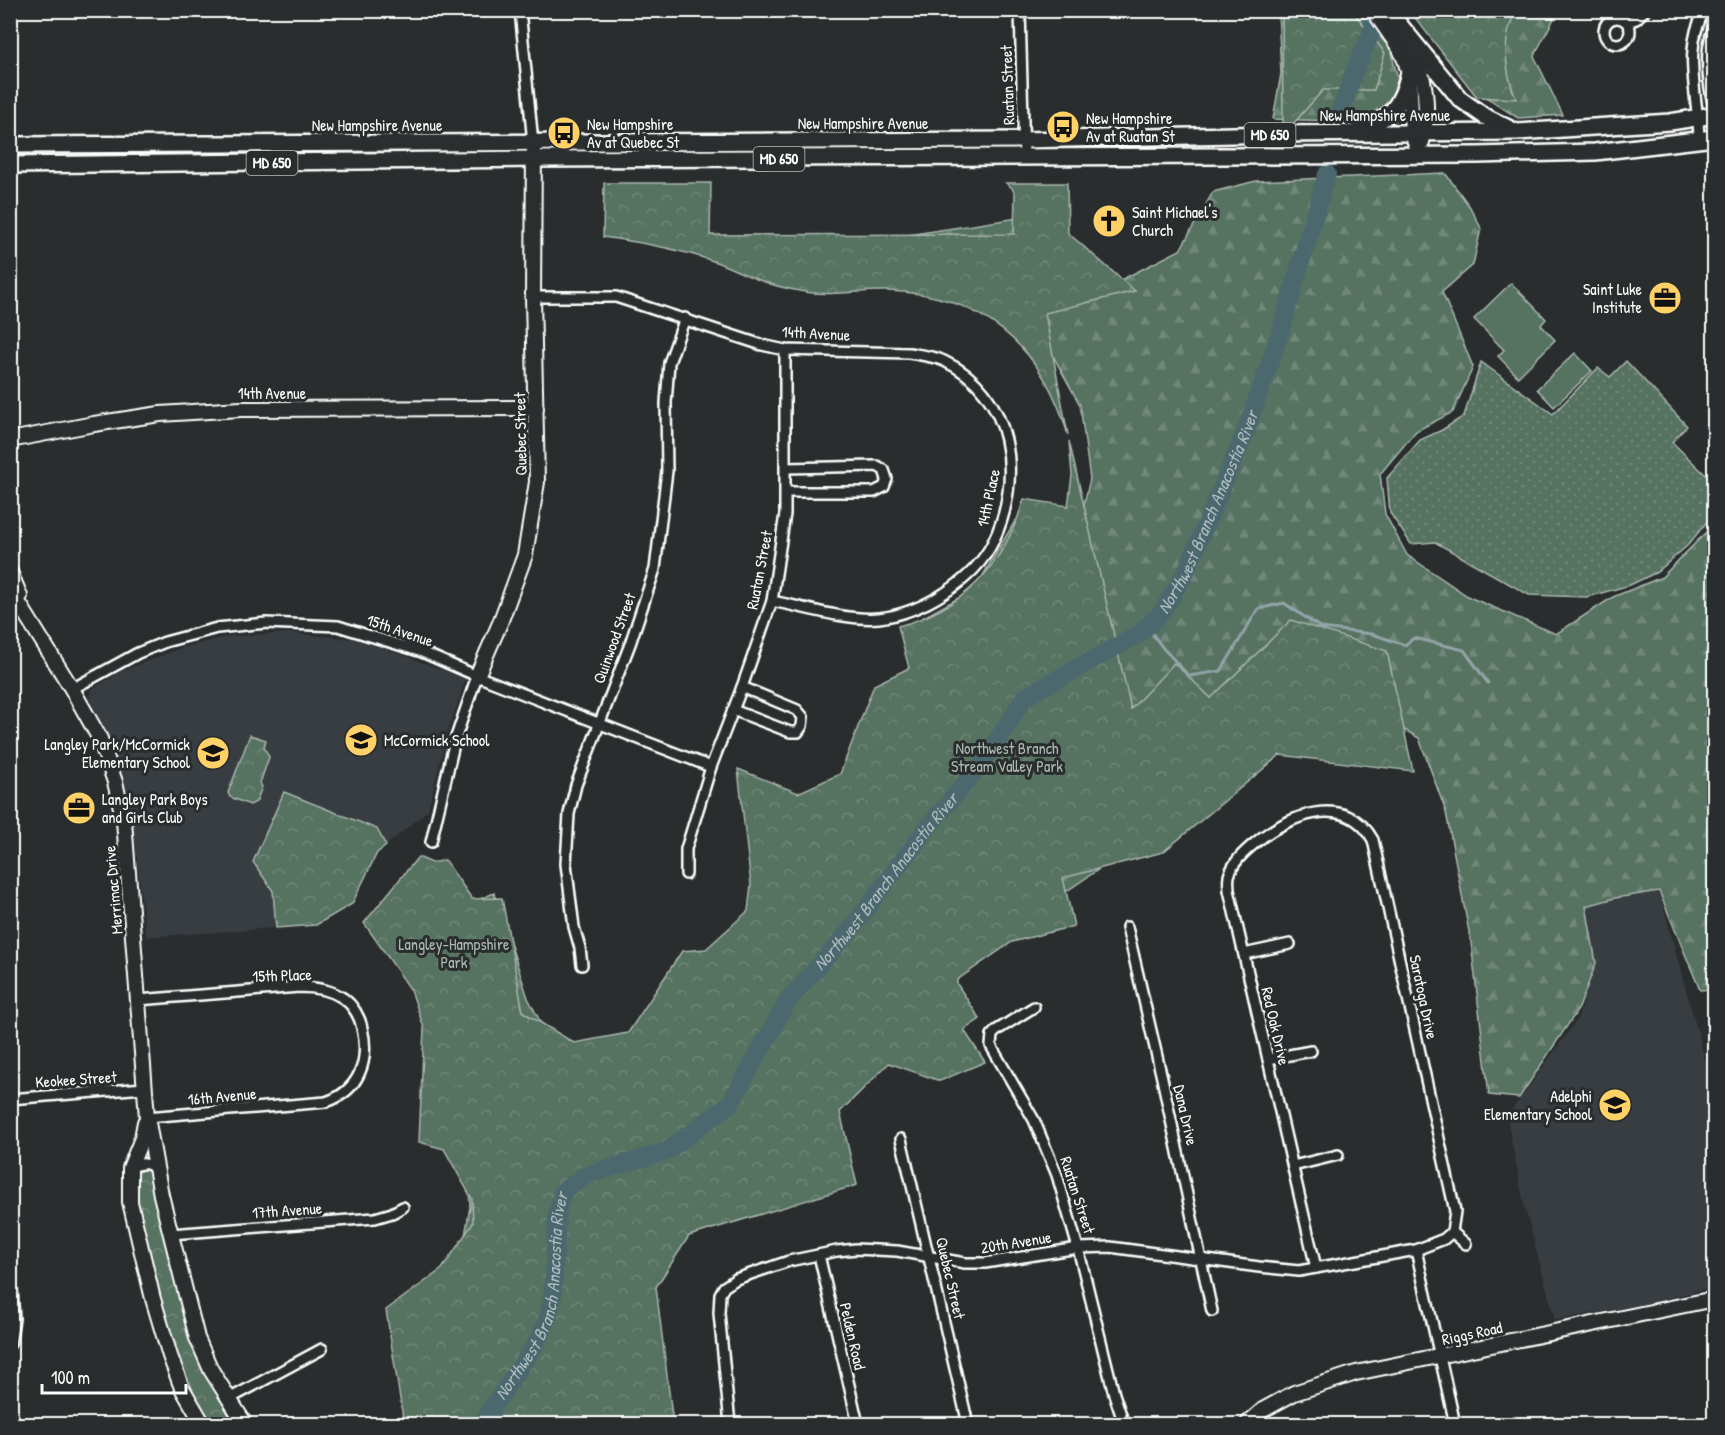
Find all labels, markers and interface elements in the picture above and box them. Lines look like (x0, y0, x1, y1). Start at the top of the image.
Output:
street label: Ruatan Street (995, 44, 1019, 125)
street label: New Hampshire Avenue (1320, 104, 1451, 126)
place label: New Hampshire Av at Ruatan St (1086, 107, 1175, 147)
bus stop icon: New Hampshire Av at Ruatan St (1045, 109, 1081, 145)
street label: New Hampshire Avenue (798, 112, 929, 134)
place label: New Hampshire Av at Quebec St (587, 113, 680, 153)
street label: New Hampshire Avenue (312, 114, 443, 136)
bus stop icon: New Hampshire Av at Quebec St (546, 115, 582, 151)
road number: MD 650 (1244, 123, 1296, 147)
road number: MD 650 (754, 147, 804, 171)
road number: MD 650 (246, 151, 298, 175)
place label: Saint Michael's Church (1132, 201, 1217, 241)
church icon: Saint Michael's Church (1091, 203, 1127, 239)
place label: Saint Luke Institute (1583, 278, 1643, 318)
office icon: Saint Luke Institute (1647, 280, 1683, 316)
street label: 14th Avenue (781, 320, 851, 346)
street label: 14th Avenue (238, 382, 307, 404)
street label: Quebec Street (508, 392, 532, 476)
water label: Northwest Branch Anacostia River (1151, 405, 1265, 618)
street label: 14th Place (971, 466, 1005, 529)
street label: Ruatan Street (741, 528, 778, 611)
street label: Quinwood Street (587, 589, 641, 686)
street label: 15th Avenue (364, 608, 437, 652)
school or university icon: McCormick School (343, 722, 379, 758)
place label: McCormick School (384, 729, 490, 751)
place label: Langley Park/McCormick Elementary School (44, 733, 191, 773)
school or university icon: Langley Park/McCormick Elementary School (195, 735, 231, 771)
park label: Northwest Branch Stream Valley Park (951, 737, 1063, 777)
water label: Northwest Branch Anacostia River (807, 786, 965, 976)
place label: Langley Park Boys and Girls Club (102, 788, 208, 828)
office icon: Langley Park Boys and Girls Club (61, 790, 97, 826)
street label: Merrimac Drive (98, 844, 128, 935)
park label: Langley-Hampshire Park (399, 933, 510, 973)
street label: Saratoga Drive (1404, 953, 1444, 1042)
street label: 15th Place (252, 963, 313, 987)
street label: Red Oak Drive (1256, 985, 1296, 1068)
street label: Keokee Street (35, 1065, 118, 1093)
street label: 16th Avenue (187, 1082, 258, 1110)
street label: Dana Drive (1168, 1083, 1204, 1148)
place label: Adelphi Elementary School (1484, 1085, 1593, 1125)
school or university icon: Adelphi Elementary School (1597, 1087, 1633, 1123)
street label: Ruatan Street (1055, 1154, 1101, 1237)
water label: Northwest Branch Anacostia River (488, 1188, 575, 1405)
street label: 17th Avenue (251, 1197, 323, 1223)
street label: 20th Avenue (979, 1225, 1053, 1258)
street label: Quebec Street (931, 1235, 971, 1322)
street label: Pelden Road (835, 1300, 871, 1372)
street label: Riggs Road (1440, 1316, 1504, 1350)
scale bar (42, 1357, 186, 1395)
text: 100 m (51, 1365, 90, 1390)

